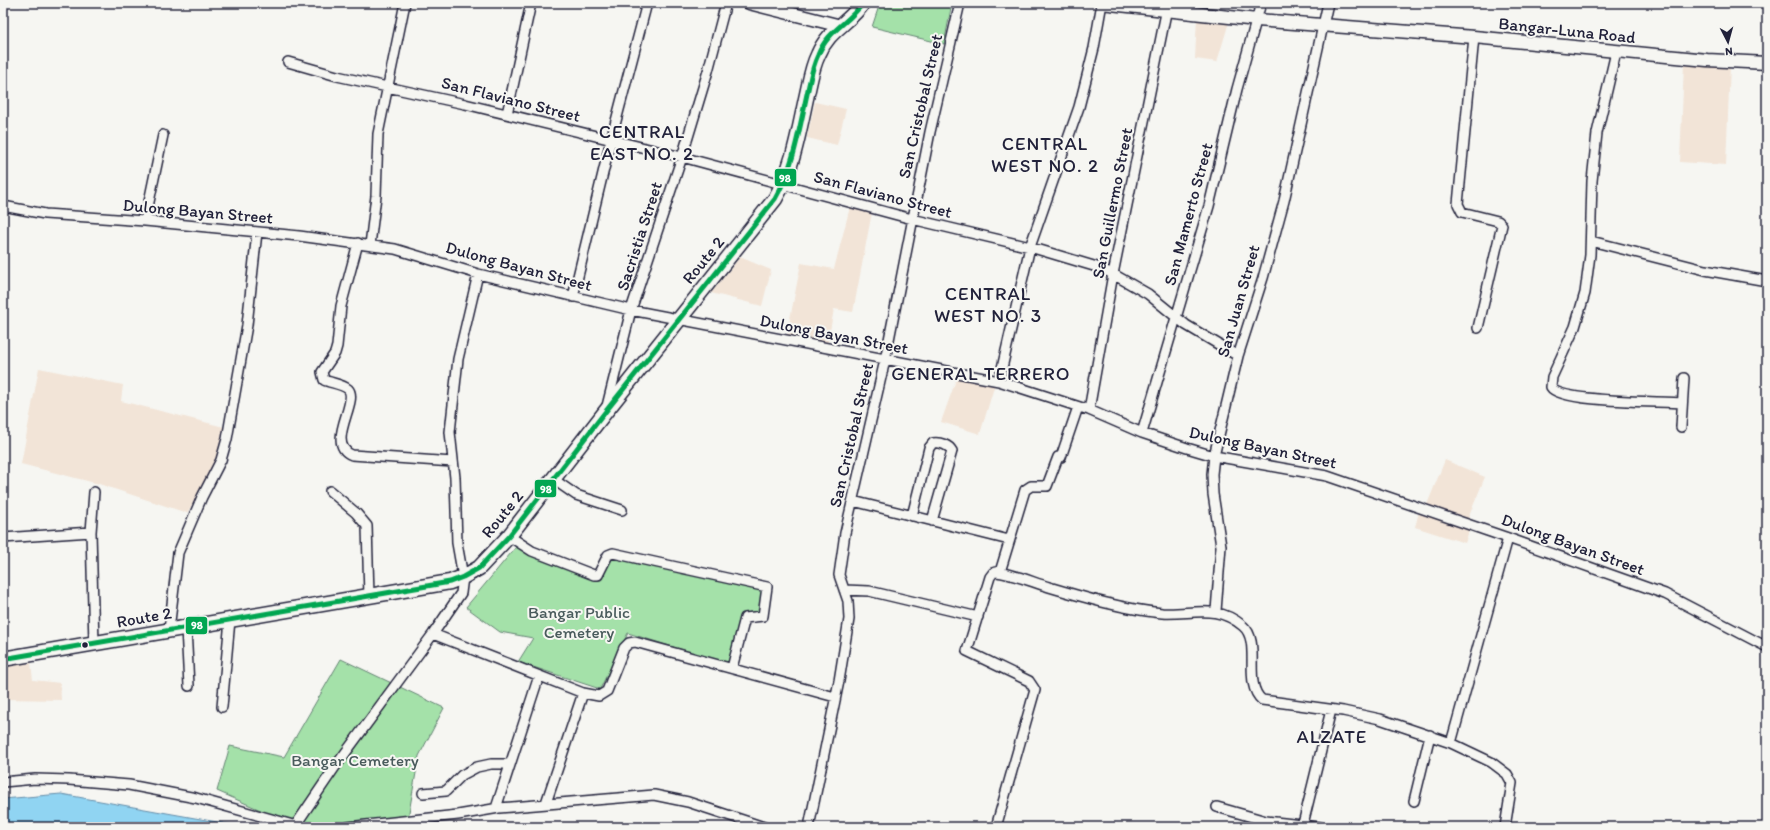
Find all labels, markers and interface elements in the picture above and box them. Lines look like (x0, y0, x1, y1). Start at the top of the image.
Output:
street label: Bangar-Luna Road (1498, 13, 1636, 47)
north arrow (1708, 22, 1748, 62)
street label: San Cristobal Street (894, 32, 946, 180)
text: N (1725, 45, 1733, 58)
street label: San Flaviano Street (440, 72, 582, 126)
district label: CENTRAL EAST NO. 2 (590, 120, 694, 165)
street label: San Guillermo Street (1088, 125, 1137, 280)
district label: CENTRAL WEST NO. 2 (991, 132, 1099, 177)
street label: San Mamerto Street (1159, 141, 1217, 287)
street label: San Flaviano Street (812, 166, 954, 222)
line badge: 98 (774, 168, 797, 187)
text: 98 (779, 172, 791, 185)
street label: Sacristia Street (612, 179, 666, 293)
street label: Dulong Bayan Street (122, 194, 274, 228)
street label: Route 2 (678, 232, 728, 288)
street label: Dulong Bayan Street (444, 237, 595, 295)
street label: San Juan Street (1212, 242, 1264, 359)
district label: CENTRAL WEST NO. 3 (934, 282, 1042, 327)
street label: Dulong Bayan Street (758, 310, 910, 358)
street label: San Cristobal Street (825, 361, 877, 509)
district label: GENERAL TERRERO (891, 362, 1071, 385)
street label: Dulong Bayan Street (1187, 422, 1339, 473)
line badge: 98 (534, 479, 557, 498)
text: 98 (540, 483, 552, 496)
street label: Route 2 (477, 486, 527, 542)
street label: Dulong Bayan Street (1499, 509, 1648, 579)
street label: Route 2 (115, 602, 173, 632)
park label: Bangar Public Cemetery (528, 602, 630, 642)
line badge: 98 (185, 616, 208, 635)
text: 98 (191, 619, 203, 632)
unlabelled marker (80, 640, 90, 650)
district label: ALZATE (1297, 725, 1367, 748)
park label: Bangar Cemetery (291, 750, 419, 770)

